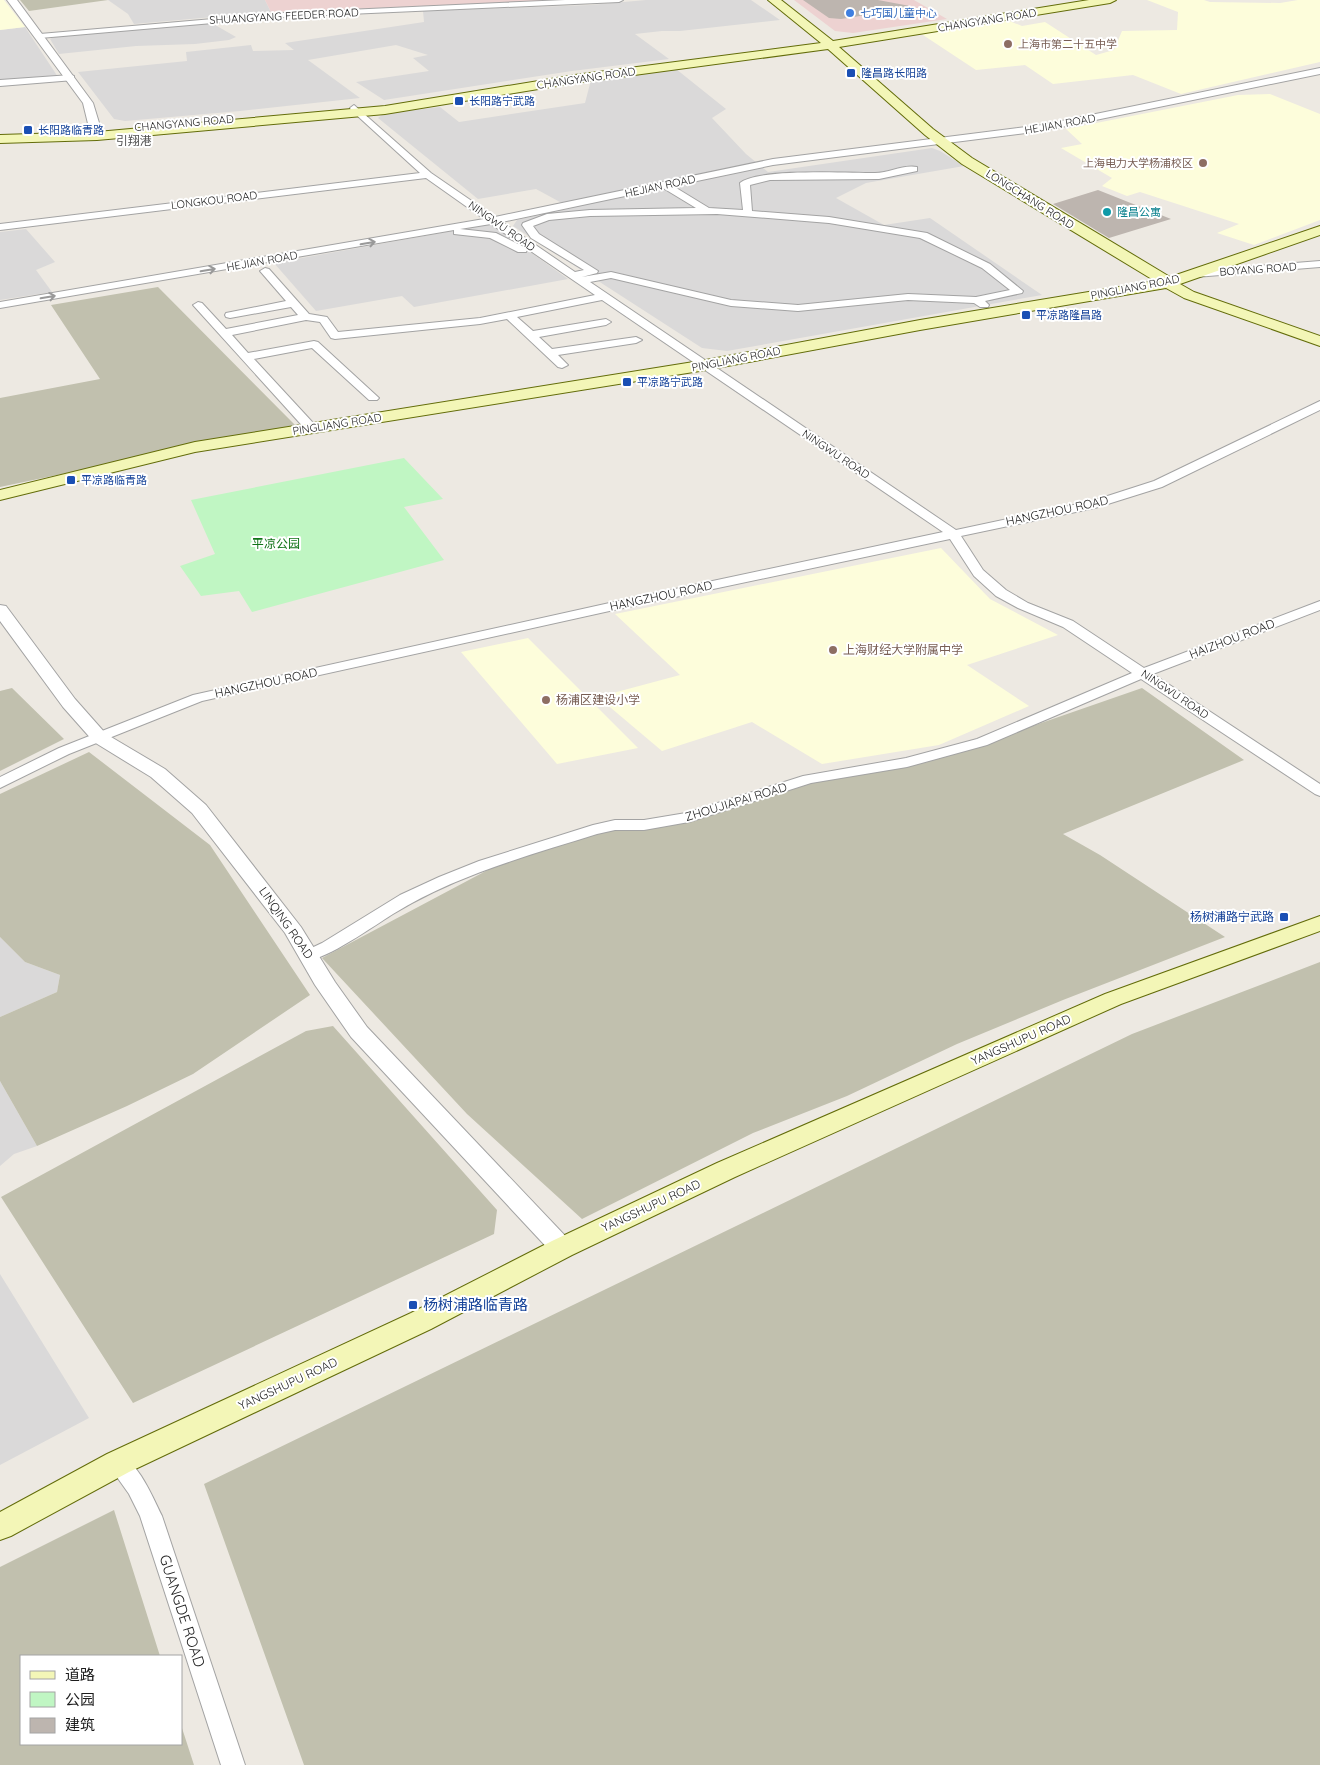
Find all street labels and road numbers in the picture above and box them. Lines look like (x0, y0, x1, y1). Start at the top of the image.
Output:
street label: SHUANGYANG FEEDER ROAD (209, 5, 359, 27)
street label: CHANGYANG ROAD (937, 5, 1037, 35)
street label: CHANGYANG ROAD (536, 64, 636, 92)
street label: HEJIAN ROAD (1023, 111, 1097, 137)
street label: CHANGYANG ROAD (134, 112, 234, 134)
street label: LONGCHANG ROAD (983, 166, 1077, 232)
street label: HEJIAN ROAD (623, 172, 697, 200)
street label: LONGKOU ROAD (170, 188, 258, 212)
street label: NINGWU ROAD (466, 198, 538, 254)
street label: HEJIAN ROAD (225, 248, 299, 274)
street label: BOYANG ROAD (1219, 259, 1297, 279)
street label: PINGLIANG ROAD (1089, 272, 1181, 302)
street label: PINGLIANG ROAD (690, 344, 782, 374)
street label: PINGLIANG ROAD (291, 410, 383, 438)
street label: NINGWU ROAD (800, 426, 872, 482)
street label: HANGZHOU ROAD (1004, 492, 1110, 529)
street label: HANGZHOU ROAD (608, 577, 714, 614)
street label: HAIZHOU ROAD (1187, 615, 1277, 662)
street label: HANGZHOU ROAD (213, 664, 319, 701)
street label: NINGWU ROAD (1139, 666, 1211, 722)
street label: ZHOUJIAPAI ROAD (683, 779, 789, 824)
street label: LINQING ROAD (256, 884, 317, 962)
street label: YANGSHUPU ROAD (969, 1011, 1073, 1068)
street label: YANGSHUPU ROAD (599, 1176, 703, 1235)
street label: YANGSHUPU ROAD (236, 1354, 340, 1413)
street label: GUANGDE ROAD (155, 1552, 210, 1670)

